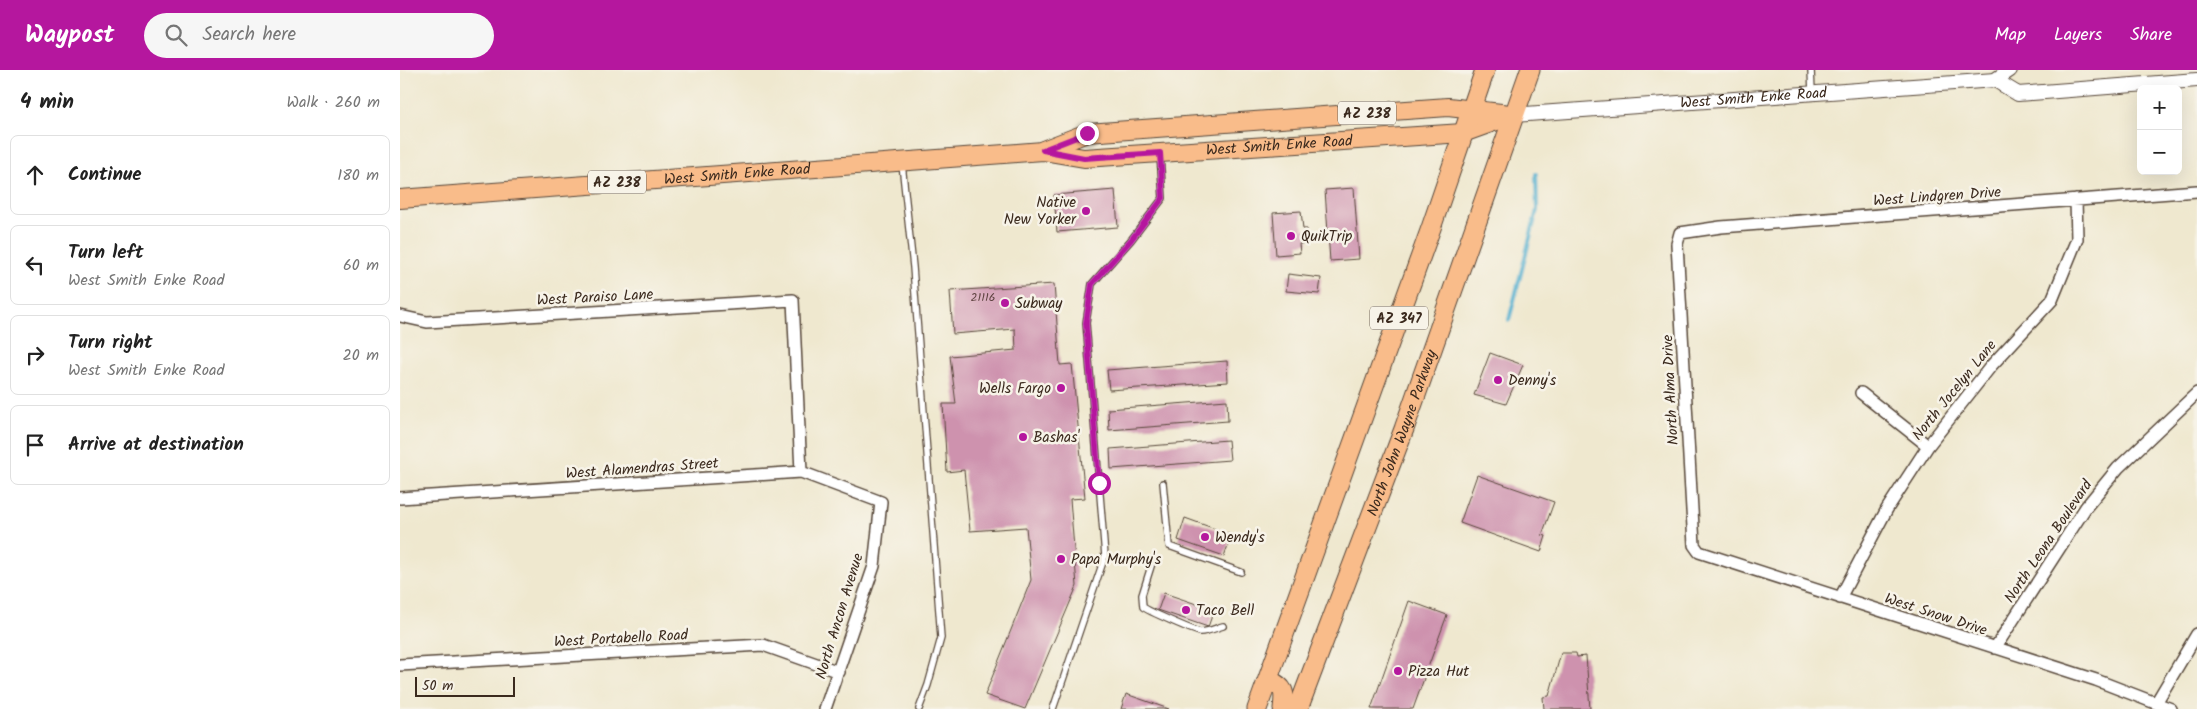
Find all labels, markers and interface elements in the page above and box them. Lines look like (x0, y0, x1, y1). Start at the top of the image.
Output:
search box (144, 13, 494, 58)
text: Waypost (25, 16, 114, 55)
text: Search here (202, 20, 296, 50)
icon: search (162, 21, 190, 49)
text: Map (1995, 21, 2026, 50)
text: Layers (2054, 21, 2102, 50)
text: Share (2130, 21, 2172, 50)
street label: West Smith Enke Road (1679, 81, 1828, 116)
map controls (2137, 85, 2182, 175)
button: + (2137, 85, 2182, 130)
text: 4 min (20, 86, 74, 119)
text: Walk · 260 m (287, 90, 380, 115)
road number: AZ 238 (1338, 102, 1396, 124)
route end (1076, 122, 1099, 145)
street label: West Smith Enke Road (1205, 129, 1354, 163)
button: − (2137, 130, 2182, 175)
street label: West Smith Enke Road (663, 157, 812, 192)
text: Continue (68, 160, 141, 190)
icon: ahead (21, 161, 49, 189)
text: 180 m (337, 163, 379, 188)
road number: AZ 238 (588, 170, 646, 194)
street label: West Lindgren Drive (1872, 181, 2002, 213)
place label: Native New Yorker (1004, 191, 1077, 232)
marker: Native New Yorker (1080, 205, 1092, 217)
place label: QuikTrip (1301, 225, 1352, 249)
marker: QuikTrip (1285, 230, 1297, 242)
text: Turn left (68, 238, 143, 268)
icon: left (21, 251, 49, 279)
text: 60 m (343, 253, 379, 278)
text: West Smith Enke Road (68, 268, 224, 293)
street label: West Paraiso Lane (536, 283, 654, 313)
house number: 21116 (971, 288, 995, 307)
place label: Subway (1015, 292, 1063, 316)
marker: Subway (999, 297, 1011, 309)
road number: AZ 347 (1370, 307, 1428, 330)
text: Turn right (68, 328, 153, 358)
street label: North Alma Drive (1656, 334, 1686, 446)
street label: North Jocelyn Lane (1907, 335, 2003, 446)
icon: right (21, 341, 49, 369)
text: 20 m (343, 343, 379, 368)
street label: North John Wayne Parkway (1361, 346, 1444, 520)
text: West Smith Enke Road (68, 358, 224, 383)
place label: Denny's (1508, 369, 1557, 393)
marker: Denny's (1492, 374, 1504, 386)
place label: Wells Fargo (979, 377, 1051, 401)
marker: Wells Fargo (1055, 382, 1067, 394)
place label: Bashas' (1033, 426, 1080, 450)
text: Arrive at destination (68, 430, 244, 460)
icon: arrive (21, 431, 49, 459)
marker: Bashas' (1017, 431, 1029, 443)
street label: West Alamendras Street (565, 452, 719, 486)
route start (1088, 472, 1111, 495)
street label: North Leona Boulevard (1999, 475, 2099, 608)
place label: Wendy's (1215, 526, 1265, 550)
marker: Wendy's (1199, 531, 1211, 543)
place label: Papa Murphy's (1071, 548, 1162, 572)
street label: North Ancon Avenue (809, 550, 871, 682)
marker: Papa Murphy's (1055, 553, 1067, 565)
street label: West Snow Drive (1881, 587, 1990, 643)
place label: Taco Bell (1196, 599, 1255, 623)
marker: Taco Bell (1180, 604, 1192, 616)
street label: West Portabello Road (553, 623, 689, 654)
place label: Pizza Hut (1408, 660, 1469, 684)
marker: Pizza Hut (1392, 665, 1404, 677)
scale bar (415, 674, 515, 697)
text: 50 m (422, 675, 453, 697)

